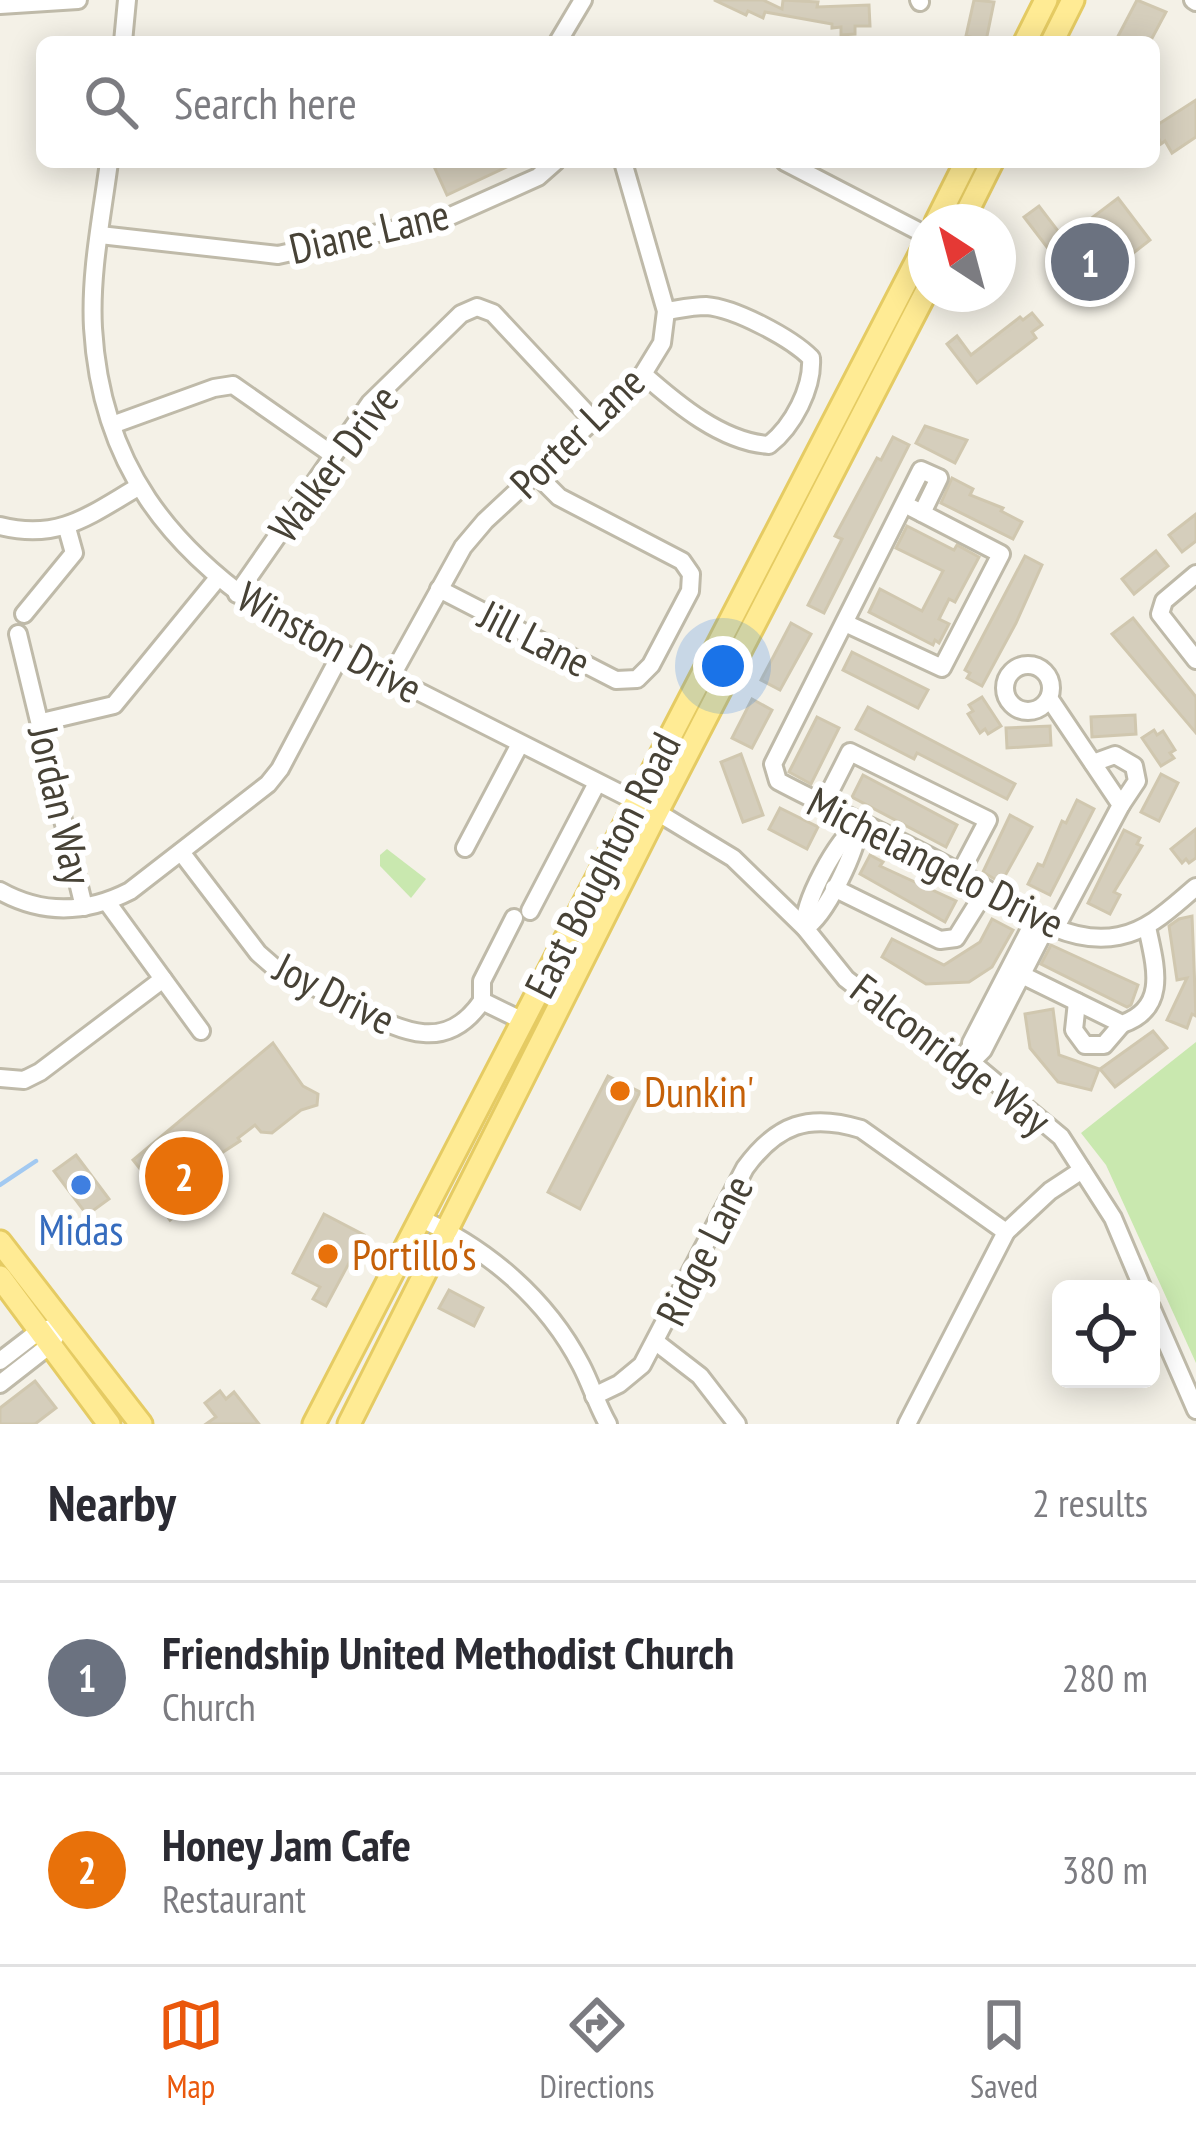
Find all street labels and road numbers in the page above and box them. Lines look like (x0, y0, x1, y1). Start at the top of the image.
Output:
street label: Diane Lane (284, 186, 454, 276)
street label: Porter Lane (498, 354, 656, 510)
street label: Walker Drive (256, 373, 410, 553)
street label: Winston Drive (228, 569, 432, 715)
street label: Jill Lane (469, 586, 600, 689)
street label: Jordan Way (16, 719, 106, 890)
street label: East Boughton Road (512, 723, 692, 1007)
street label: Michelangelo Drive (799, 774, 1073, 950)
street label: Joy Drive (264, 939, 404, 1046)
street label: Falconridge Way (840, 961, 1062, 1147)
street label: Ridge Lane (643, 1166, 765, 1334)

